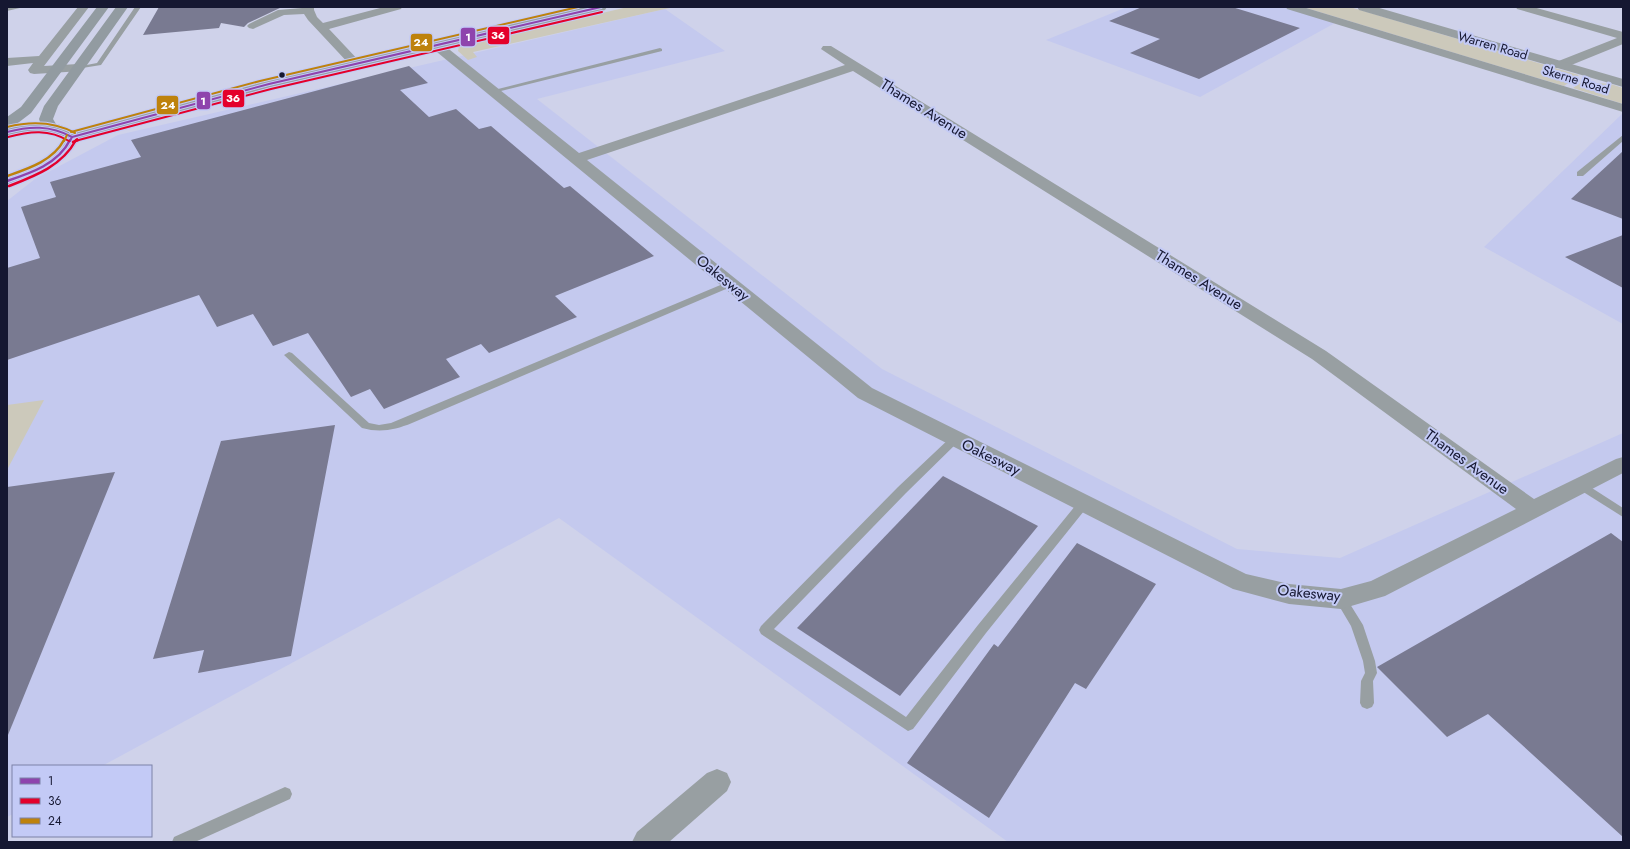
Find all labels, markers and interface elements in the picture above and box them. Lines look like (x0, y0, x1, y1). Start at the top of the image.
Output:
line badge: 36 (487, 26, 510, 45)
street label: Warren Road (1456, 26, 1530, 65)
line badge: 1 (460, 27, 476, 47)
text: 36 (491, 27, 505, 43)
text: 1 (465, 29, 471, 45)
line badge: 24 (410, 33, 433, 52)
text: 24 (414, 34, 429, 50)
street label: Skerne Road (1540, 60, 1612, 99)
unlabelled marker (277, 70, 287, 80)
street label: Thames Avenue (876, 74, 972, 145)
line badge: 36 (222, 89, 245, 108)
text: 36 (226, 90, 240, 106)
line badge: 1 (196, 91, 211, 110)
text: 1 (200, 93, 206, 109)
line badge: 24 (156, 95, 179, 115)
text: 24 (161, 97, 176, 113)
street label: Thames Avenue (1151, 245, 1247, 316)
street label: Oakesway (692, 250, 755, 307)
street label: Thames Avenue (1421, 424, 1514, 500)
street label: Oakesway (958, 433, 1025, 481)
street label: Oakesway (1276, 579, 1342, 607)
legend (12, 765, 152, 837)
text: 1 (48, 772, 53, 790)
text: 36 (48, 792, 62, 810)
text: 24 (48, 812, 62, 830)

